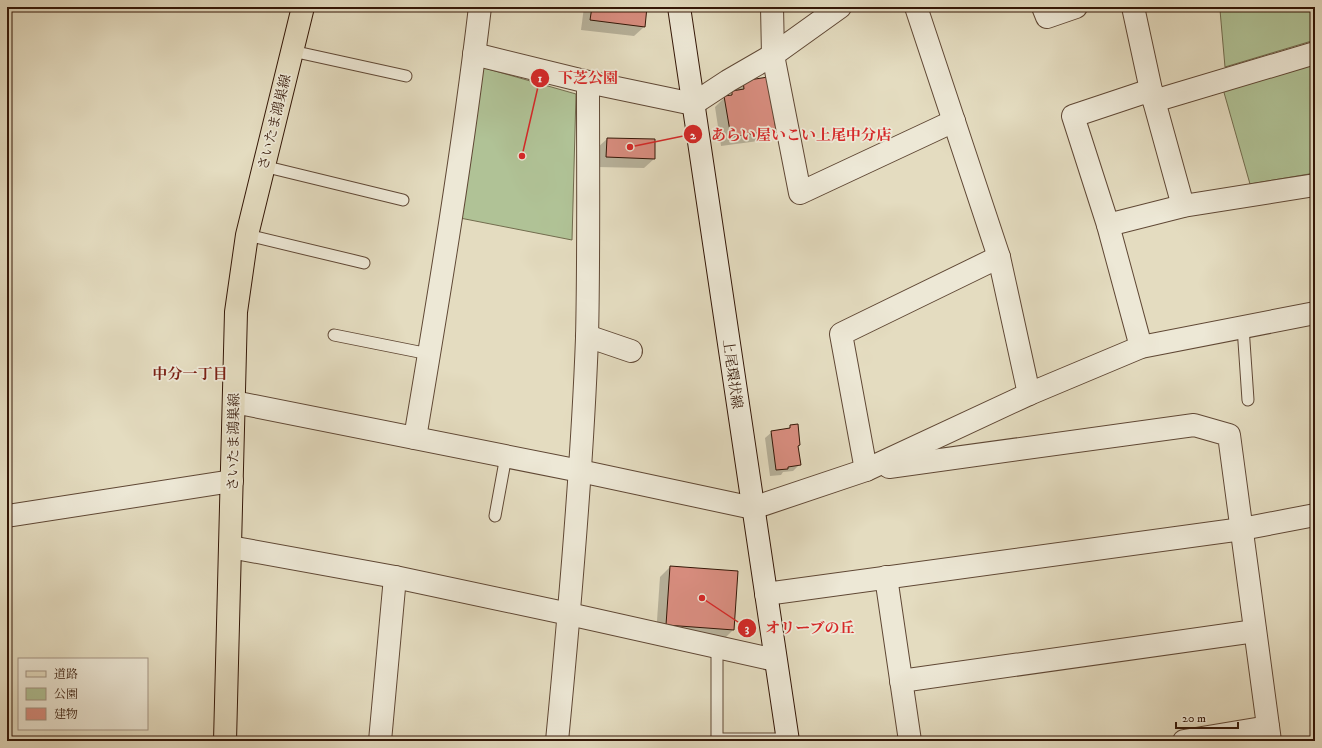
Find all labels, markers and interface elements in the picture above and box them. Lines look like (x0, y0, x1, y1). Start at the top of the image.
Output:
callout: 下芝公園 (530, 65, 626, 92)
text: 下芝公園 (558, 69, 618, 88)
text: 1 (538, 71, 543, 86)
street label: さいたま鴻巣線 (254, 73, 296, 172)
callout: あらい屋いこい上尾中分店 (683, 121, 899, 148)
text: あらい屋いこい上尾中分店 (711, 126, 891, 145)
text: 2 (690, 128, 697, 143)
street label: 上尾環状線 (718, 338, 746, 410)
district label: 中分一丁目 (152, 365, 228, 384)
street label: さいたま鴻巣線 (224, 393, 244, 491)
callout: オリーブの丘 (737, 615, 863, 642)
text: オリーブの丘 (765, 619, 855, 638)
text: 3 (745, 621, 750, 636)
legend (18, 658, 148, 730)
text: 道路 (54, 667, 78, 682)
text: 公園 (54, 687, 78, 702)
scale bar (1176, 704, 1238, 730)
text: 建物 (54, 707, 78, 722)
text: 20 m (1182, 711, 1206, 726)

